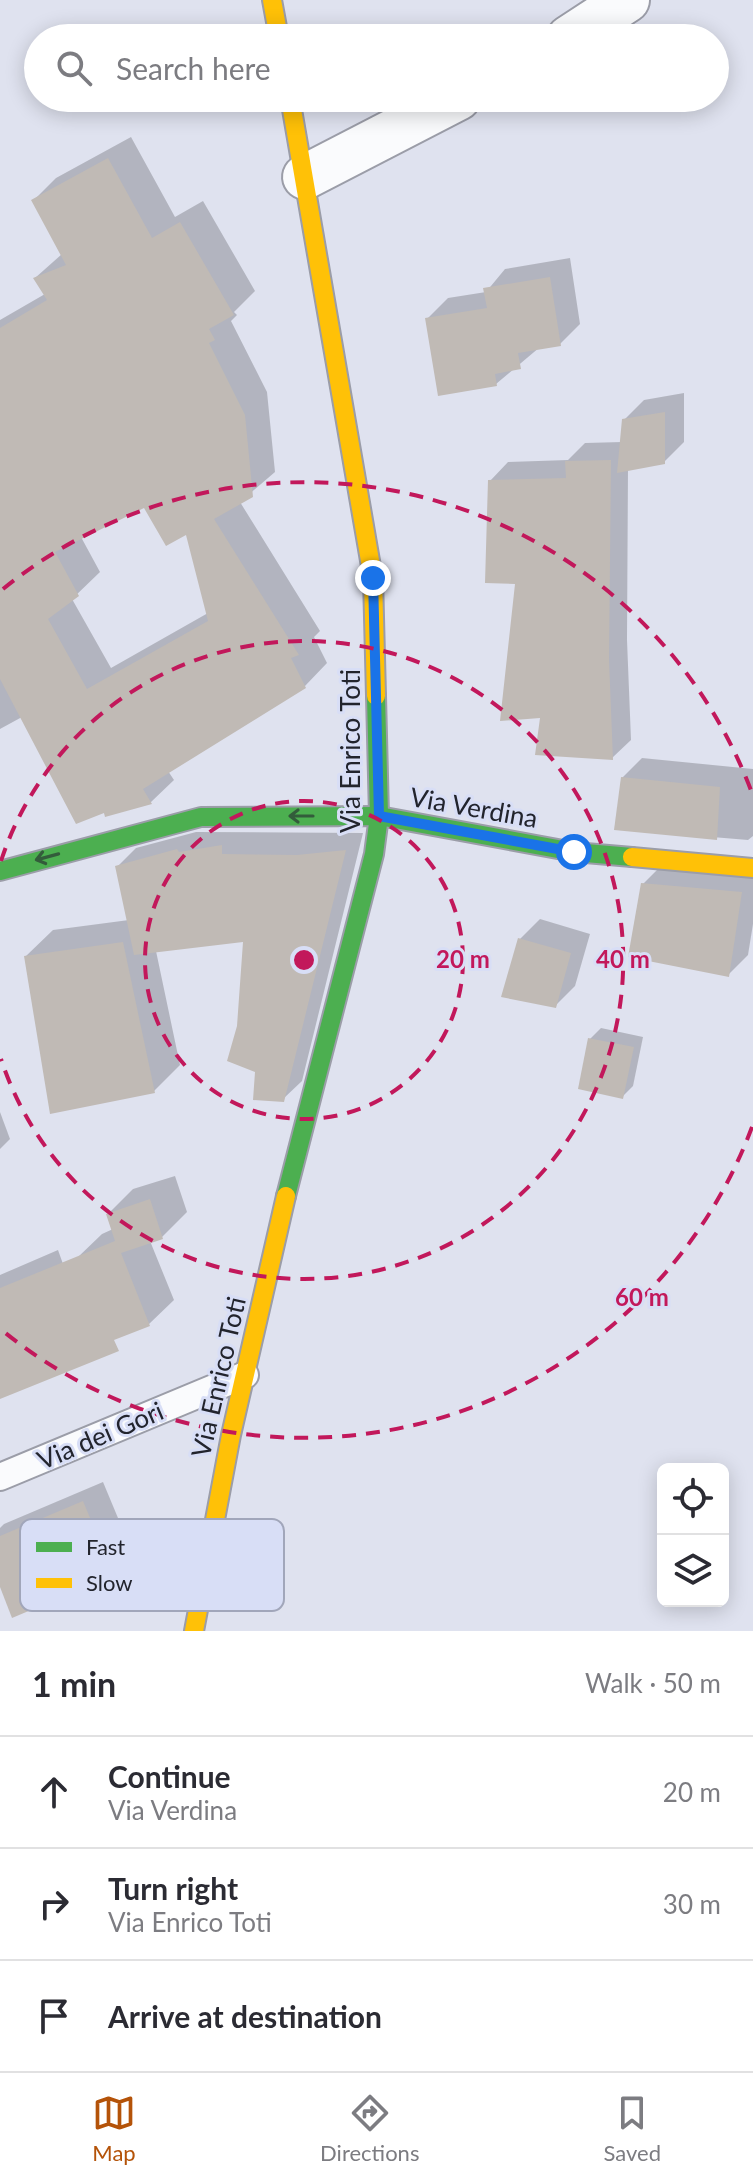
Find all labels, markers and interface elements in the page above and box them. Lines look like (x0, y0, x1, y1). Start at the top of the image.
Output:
search box (24, 24, 729, 112)
icon: search (52, 46, 96, 90)
text: Search here (116, 50, 271, 86)
route end (355, 560, 391, 596)
street label: Via Enrico Toti (334, 669, 366, 833)
street label: Via Verdina (408, 780, 540, 834)
one-way arrow (288, 808, 315, 824)
route start (556, 834, 592, 870)
one-way arrow (34, 851, 60, 866)
text: 20 m (436, 944, 490, 973)
text: 40 m (596, 944, 650, 973)
centre of rings (290, 946, 318, 974)
text: 60 m (615, 1282, 669, 1311)
street label: Via Enrico Toti (184, 1294, 252, 1460)
street label: Via dei Gori (32, 1394, 168, 1476)
map controls (657, 1463, 729, 1607)
button: locate (657, 1463, 729, 1535)
legend (20, 1519, 284, 1611)
text: Fast (86, 1533, 125, 1560)
button: layers (657, 1535, 729, 1607)
text: Slow (86, 1569, 133, 1596)
text: 1 min (32, 1663, 116, 1704)
text: Walk · 50 m (585, 1667, 721, 1699)
text: Continue (108, 1758, 231, 1794)
icon: ahead (32, 1770, 76, 1814)
text: 20 m (663, 1776, 721, 1808)
text: Via Verdina (108, 1794, 237, 1826)
text: Turn right (108, 1870, 238, 1906)
icon: right (32, 1882, 76, 1926)
text: 30 m (663, 1888, 721, 1920)
text: Via Enrico Toti (108, 1906, 272, 1938)
icon: arrive (32, 1994, 76, 2038)
text: Arrive at destination (108, 1998, 382, 2034)
tab: Map (92, 2091, 136, 2166)
tab: Directions (320, 2091, 419, 2166)
tab: Saved (603, 2091, 661, 2166)

